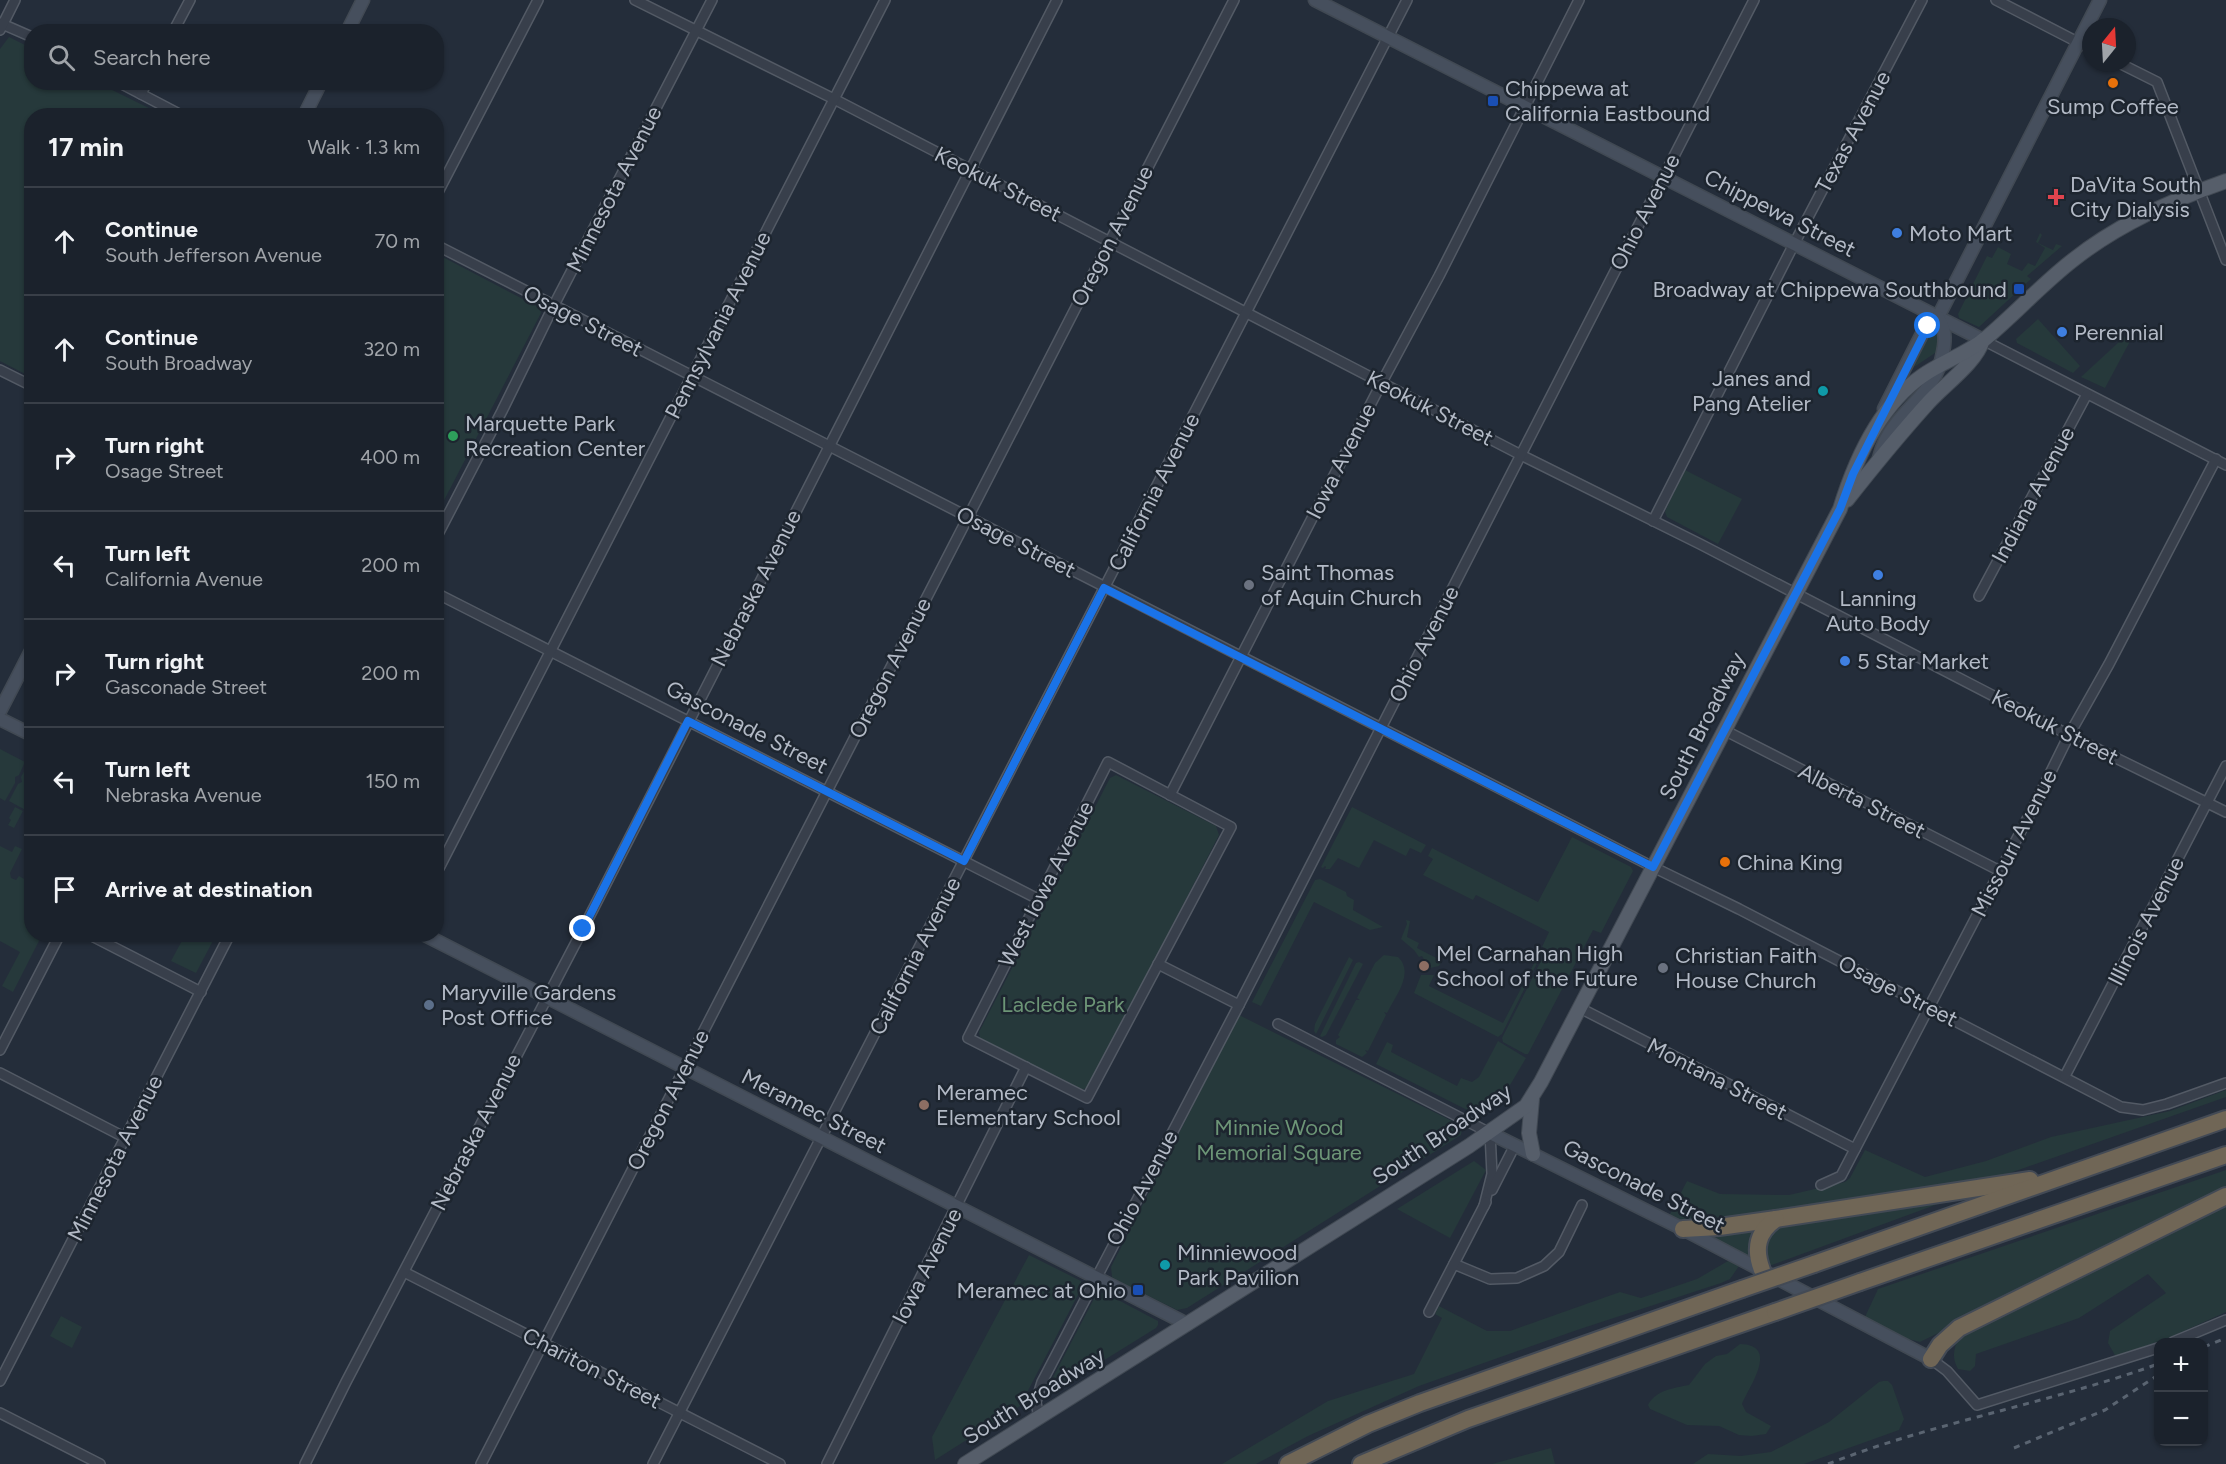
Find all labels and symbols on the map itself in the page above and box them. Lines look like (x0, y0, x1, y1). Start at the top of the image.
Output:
north arrow (2082, 18, 2136, 72)
street label: Texas Avenue (1810, 66, 1896, 198)
place label: Chippewa at California Eastbound (1505, 75, 1710, 127)
marker: Sump Coffee (2106, 76, 2120, 90)
place label: Sump Coffee (2047, 93, 2179, 120)
marker: Chippewa at California Eastbound (1486, 94, 1500, 108)
street label: Minnesota Avenue (561, 102, 667, 276)
street label: Keokuk Street (930, 140, 1066, 228)
street label: Ohio Avenue (1604, 149, 1686, 275)
street label: Oregon Avenue (1065, 161, 1159, 311)
street label: Chippewa Street (1700, 163, 1860, 263)
place label: DaVita South City Dialysis (2070, 171, 2201, 223)
marker: DaVita South City Dialysis (2047, 188, 2065, 206)
place label: Moto Mart (1909, 220, 2012, 247)
marker: Moto Mart (1890, 226, 1904, 240)
street label: Pennsylvania Avenue (659, 227, 777, 423)
place label: Broadway at Chippewa Southbound (1652, 276, 2007, 303)
street label: Osage Street (519, 279, 647, 363)
marker: Broadway at Chippewa Southbound (2012, 282, 2026, 296)
route start (1914, 312, 1940, 338)
place label: Perennial (2074, 319, 2164, 346)
marker: Perennial (2055, 325, 2069, 339)
street label: Keokuk Street (1362, 364, 1498, 452)
place label: Janes and Pang Atelier (1692, 365, 1812, 417)
marker: Janes and Pang Atelier (1816, 384, 1830, 398)
street label: Iowa Avenue (1300, 399, 1382, 523)
street label: California Avenue (1103, 408, 1205, 576)
place label: Marquette Park Recreation Center (465, 410, 646, 462)
street label: Indiana Avenue (1986, 422, 2080, 568)
marker: Marquette Park Recreation Center (446, 429, 460, 443)
street label: Osage Street (952, 500, 1080, 584)
street label: Nebraska Avenue (705, 505, 807, 671)
place label: Saint Thomas of Aquin Church (1261, 559, 1422, 611)
marker: Lanning Auto Body (1871, 568, 1885, 582)
marker: Saint Thomas of Aquin Church (1242, 578, 1256, 592)
street label: Ohio Avenue (1383, 581, 1465, 707)
place label: Lanning Auto Body (1826, 585, 1931, 637)
street label: Oregon Avenue (843, 593, 937, 743)
street label: South Broadway (1653, 647, 1751, 804)
place label: 5 Star Market (1857, 648, 1989, 675)
marker: 5 Star Market (1838, 654, 1852, 668)
street label: Gasconade Street (661, 674, 833, 780)
street label: Keokuk Street (1987, 683, 2123, 771)
street label: Alberta Street (1794, 758, 1930, 844)
street label: Missouri Avenue (1965, 765, 2063, 921)
street label: West Iowa Avenue (992, 796, 1100, 972)
place label: China King (1737, 849, 1843, 876)
street label: Illinois Avenue (2102, 852, 2190, 990)
marker: China King (1718, 855, 1732, 869)
street label: California Avenue (864, 872, 966, 1040)
route end (569, 915, 595, 941)
place label: Mel Carnahan High School of the Future (1436, 940, 1638, 992)
place label: Christian Faith House Church (1675, 942, 1817, 994)
street label: Osage Street (1834, 949, 1962, 1033)
marker: Mel Carnahan High School of the Future (1417, 959, 1431, 973)
marker: Christian Faith House Church (1656, 961, 1670, 975)
place label: Maryville Gardens Post Office (441, 979, 616, 1031)
park label: Laclede Park (1001, 991, 1125, 1018)
marker: Maryville Gardens Post Office (422, 998, 436, 1012)
street label: Oregon Avenue (621, 1025, 715, 1175)
street label: Montana Street (1642, 1032, 1792, 1126)
street label: Nebraska Avenue (425, 1049, 527, 1215)
street label: Meramec Street (737, 1063, 891, 1159)
street label: Minnesota Avenue (62, 1071, 168, 1245)
street label: South Broadway (1367, 1077, 1517, 1190)
place label: Meramec Elementary School (936, 1079, 1121, 1131)
marker: Meramec Elementary School (917, 1098, 931, 1112)
park label: Minnie Wood Memorial Square (1196, 1114, 1362, 1166)
street label: Ohio Avenue (1100, 1126, 1184, 1250)
street label: Gasconade Street (1558, 1133, 1730, 1239)
street label: Iowa Avenue (886, 1204, 968, 1328)
place label: Minniewood Park Pavilion (1177, 1239, 1299, 1291)
marker: Minniewood Park Pavilion (1158, 1258, 1172, 1272)
place label: Meramec at Ohio (956, 1277, 1126, 1304)
marker: Meramec at Ohio (1131, 1283, 1145, 1297)
street label: Chariton Street (518, 1321, 666, 1415)
street label: South Broadway (958, 1341, 1110, 1450)

